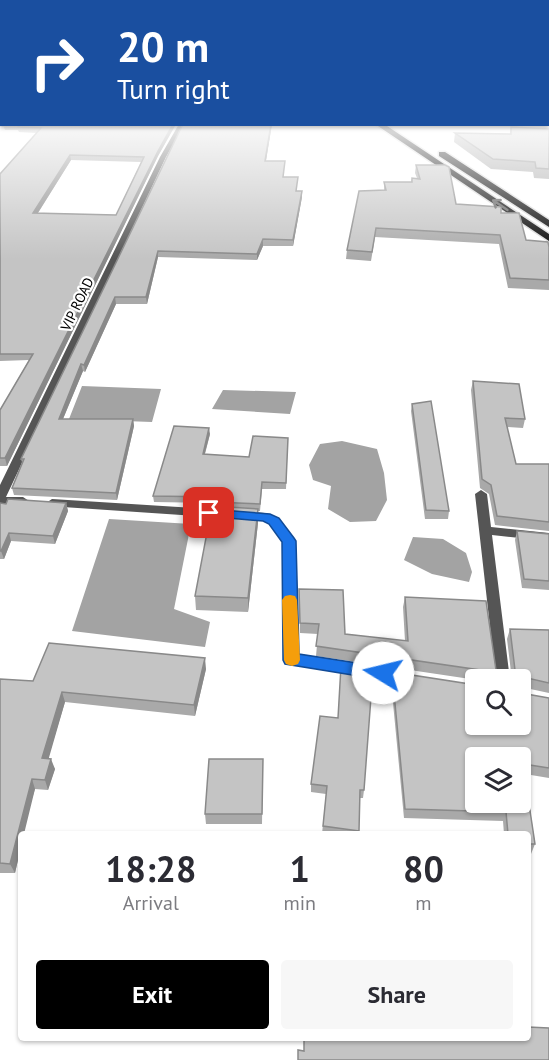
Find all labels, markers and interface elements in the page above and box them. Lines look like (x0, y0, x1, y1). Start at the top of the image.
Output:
text: 20 m (117, 19, 209, 74)
icon: right (18, 24, 96, 102)
text: Turn right (117, 72, 230, 106)
one-way arrow (493, 199, 509, 211)
street label: VIP ROAD (56, 274, 98, 335)
pin (183, 487, 234, 538)
icon: arrive (192, 496, 225, 529)
position arrow (351, 641, 415, 705)
map controls (465, 669, 531, 813)
button: search (465, 669, 531, 735)
button: layers (465, 747, 531, 813)
text: 18:28 (105, 845, 196, 892)
text: 1 (290, 845, 310, 892)
text: 80 (403, 845, 444, 892)
text: Arrival (123, 890, 179, 916)
text: min (283, 890, 316, 916)
text: m (415, 890, 432, 916)
button: Exit (36, 960, 269, 1029)
button: Share (281, 960, 513, 1029)

